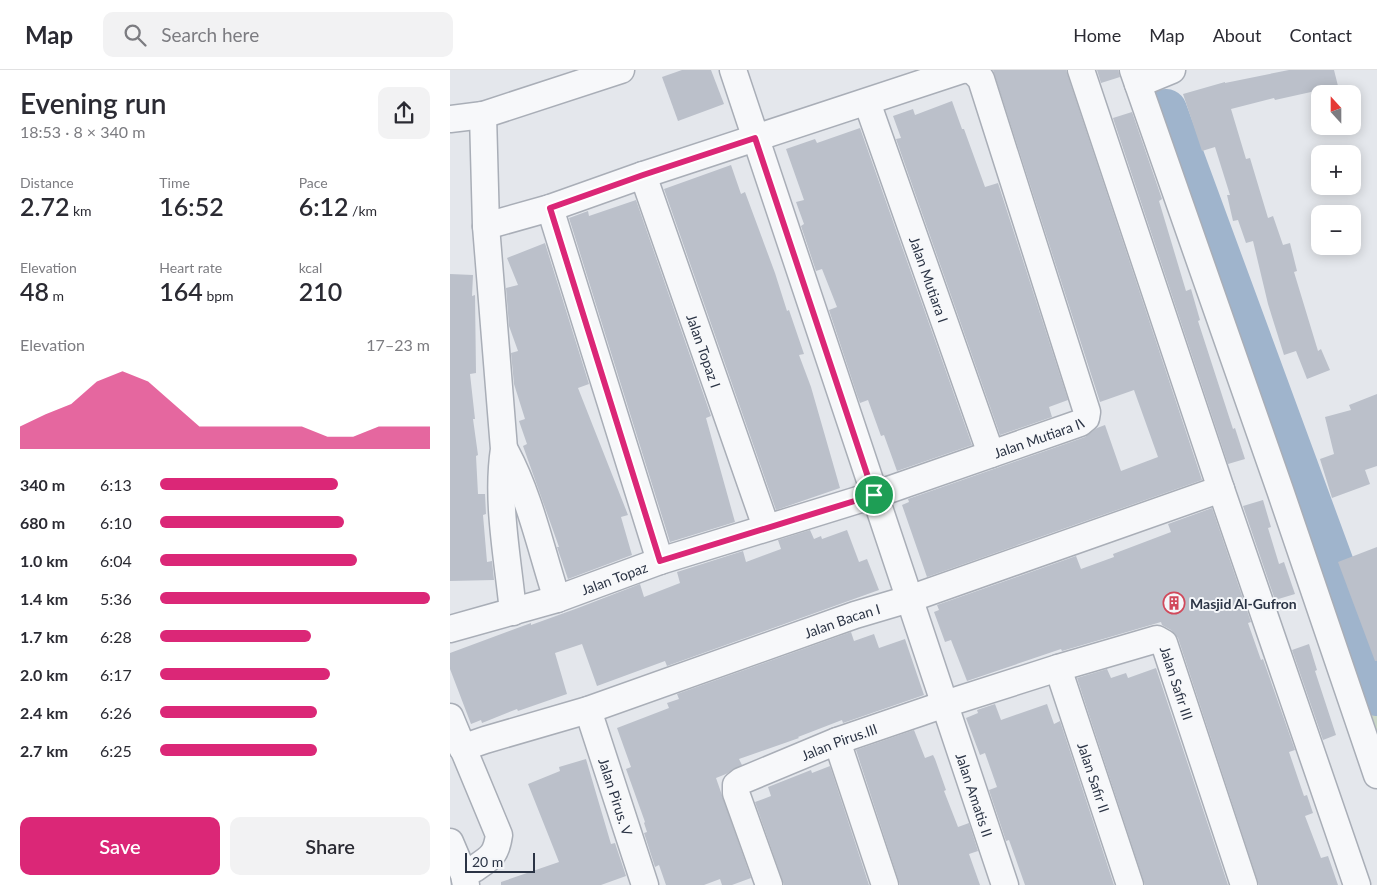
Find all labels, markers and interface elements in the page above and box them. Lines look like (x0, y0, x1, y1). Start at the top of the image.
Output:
search box (103, 12, 453, 57)
text: Map (25, 20, 73, 49)
icon: search (121, 21, 149, 49)
text: Search here (161, 23, 259, 46)
text: Home (1073, 24, 1121, 46)
text: Map (1149, 24, 1185, 46)
text: About (1213, 24, 1262, 46)
text: Contact (1290, 24, 1352, 46)
north arrow (1311, 85, 1361, 135)
map controls (1311, 85, 1361, 255)
text: Evening run (20, 86, 166, 120)
button: share (378, 87, 430, 139)
text: 18:53 · 8 × 340 m (20, 122, 145, 141)
button: + (1311, 145, 1361, 195)
text: Distance (20, 174, 74, 191)
text: Time (159, 174, 190, 191)
text: Pace (299, 174, 328, 191)
text: 2.72 (20, 191, 69, 221)
text: 16:52 (159, 191, 224, 221)
text: 6:12 (299, 191, 349, 221)
text: km (69, 202, 92, 219)
text: /km (349, 202, 377, 219)
button: − (1311, 205, 1361, 255)
street label: Jalan Mutiara I (906, 234, 952, 325)
text: Elevation (20, 259, 77, 276)
text: Heart rate (159, 259, 222, 276)
text: kcal (299, 259, 322, 276)
text: 48 (20, 276, 49, 306)
text: 164 (159, 276, 203, 306)
text: 210 (299, 276, 342, 306)
text: m (49, 287, 64, 304)
text: bpm (203, 287, 234, 304)
street label: Jalan Topaz I (684, 311, 725, 390)
text: Elevation (20, 335, 85, 354)
text: 17–23 m (366, 335, 430, 354)
street label: Jalan Mutiara II (991, 415, 1088, 461)
pin (853, 474, 895, 516)
text: 340 m (20, 475, 65, 494)
text: 6:13 (100, 475, 132, 494)
icon: arrive (860, 481, 888, 509)
text: 680 m (20, 513, 65, 532)
text: 6:10 (100, 513, 132, 532)
text: 1.0 km (20, 551, 68, 570)
text: 6:04 (100, 551, 132, 570)
street label: Jalan Topaz (579, 558, 650, 598)
text: 1.4 km (20, 589, 68, 608)
text: 5:36 (100, 589, 132, 608)
building icon: Masjid Al-Gufron (1162, 591, 1186, 615)
place label: Masjid Al-Gufron (1190, 595, 1297, 612)
street label: Jalan Bacan I (802, 600, 882, 641)
text: 1.7 km (20, 627, 68, 646)
text: 6:28 (100, 627, 132, 646)
street label: Jalan Safir III (1157, 644, 1197, 722)
text: 2.0 km (20, 665, 68, 684)
text: 6:17 (100, 665, 132, 684)
text: 2.4 km (20, 703, 68, 722)
text: 6:26 (100, 703, 132, 722)
street label: Jalan Pirus.III (798, 719, 879, 764)
street label: Jalan Safir II (1075, 740, 1114, 814)
text: 2.7 km (20, 741, 68, 760)
text: 6:25 (100, 741, 132, 760)
street label: Jalan Amatis II (953, 750, 997, 839)
street label: Jalan Pirus. V (596, 755, 637, 838)
button: Save (20, 817, 220, 875)
button: Share (230, 817, 430, 875)
scale bar (465, 850, 535, 873)
text: 20 m (472, 853, 503, 870)

